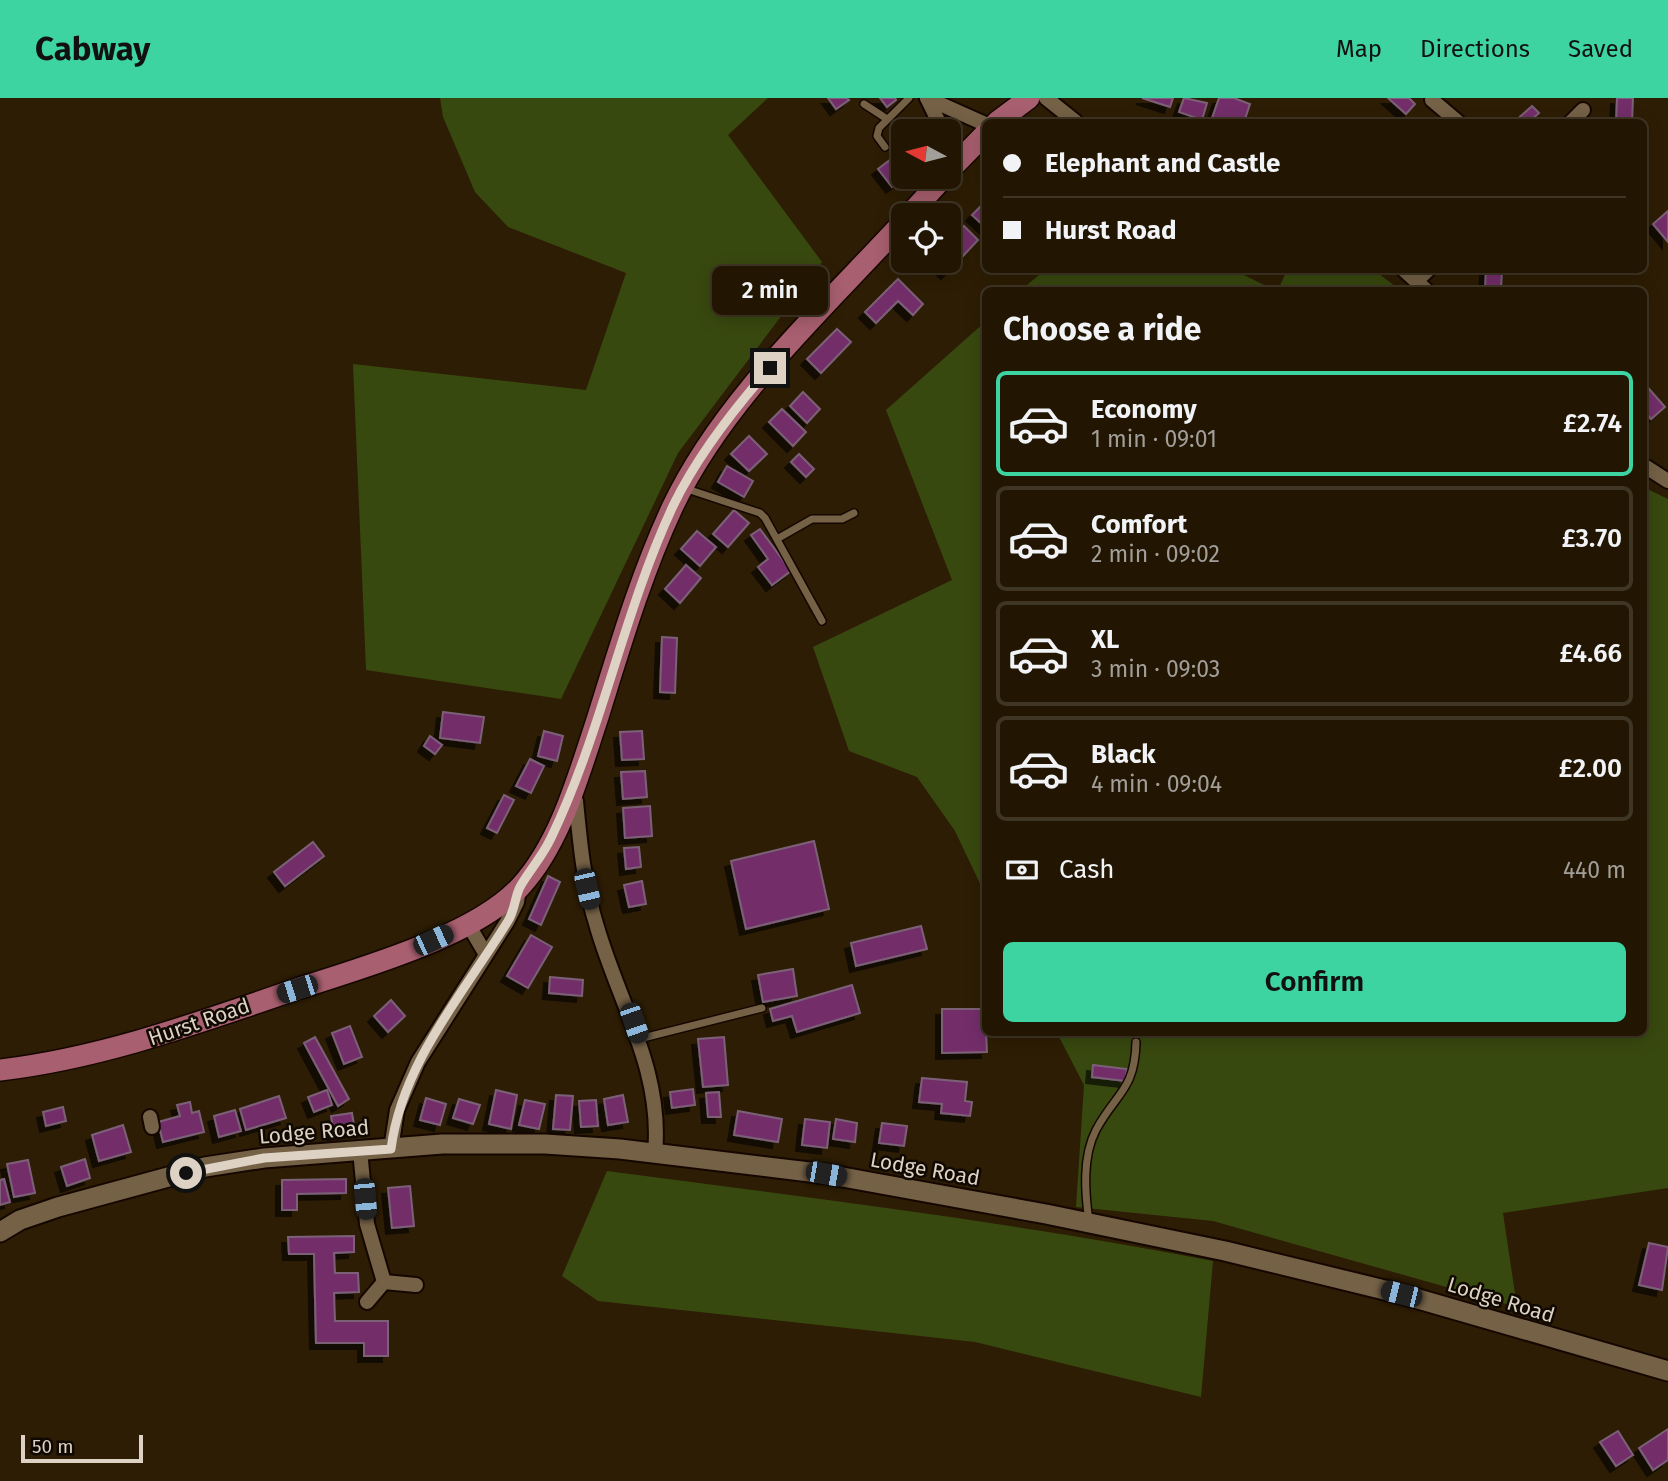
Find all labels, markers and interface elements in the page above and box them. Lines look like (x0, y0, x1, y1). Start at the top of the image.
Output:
text: Cabway (35, 29, 150, 69)
text: Map (1336, 35, 1382, 63)
text: Directions (1420, 35, 1530, 63)
text: Saved (1568, 35, 1633, 63)
north arrow (891, 119, 961, 189)
map controls (891, 119, 961, 273)
text: Elephant and Castle (1045, 148, 1280, 179)
button: locate (891, 203, 961, 273)
text: Hurst Road (1045, 215, 1176, 246)
callout: 2 min (712, 266, 828, 316)
text: 2 min (742, 276, 798, 304)
text: Choose a ride (1003, 310, 1201, 348)
route end (754, 352, 786, 384)
icon: car (1007, 392, 1070, 455)
text: Economy (1091, 394, 1197, 425)
text: £2.74 (1563, 408, 1622, 439)
text: 1 min · 09:01 (1091, 425, 1217, 453)
icon: car (1007, 507, 1070, 570)
text: Comfort (1091, 509, 1187, 540)
text: £3.70 (1562, 523, 1622, 554)
text: 2 min · 09:02 (1091, 540, 1220, 568)
icon: car (1007, 622, 1070, 685)
text: XL (1091, 624, 1119, 655)
text: £4.66 (1560, 638, 1622, 669)
text: 3 min · 09:03 (1091, 655, 1220, 683)
icon: car (1007, 737, 1070, 800)
text: Black (1091, 739, 1156, 770)
text: £2.00 (1559, 753, 1622, 784)
text: 4 min · 09:04 (1091, 770, 1222, 798)
icon: cash (1003, 851, 1041, 889)
text: Cash (1059, 854, 1115, 885)
text: 440 m (1563, 856, 1626, 884)
car (573, 866, 602, 912)
car (410, 922, 457, 958)
button: Confirm (1003, 942, 1626, 1022)
car (274, 973, 321, 1005)
street label: Hurst Road (145, 993, 253, 1051)
car (618, 1000, 651, 1046)
street label: Lodge Road (258, 1114, 370, 1150)
street label: Lodge Road (868, 1147, 982, 1191)
route start (170, 1157, 202, 1189)
car (804, 1160, 849, 1188)
car (353, 1177, 378, 1221)
street label: Lodge Road (1444, 1271, 1558, 1329)
car (1379, 1279, 1424, 1309)
scale bar (21, 1432, 144, 1464)
text: 50 m (32, 1435, 73, 1458)

